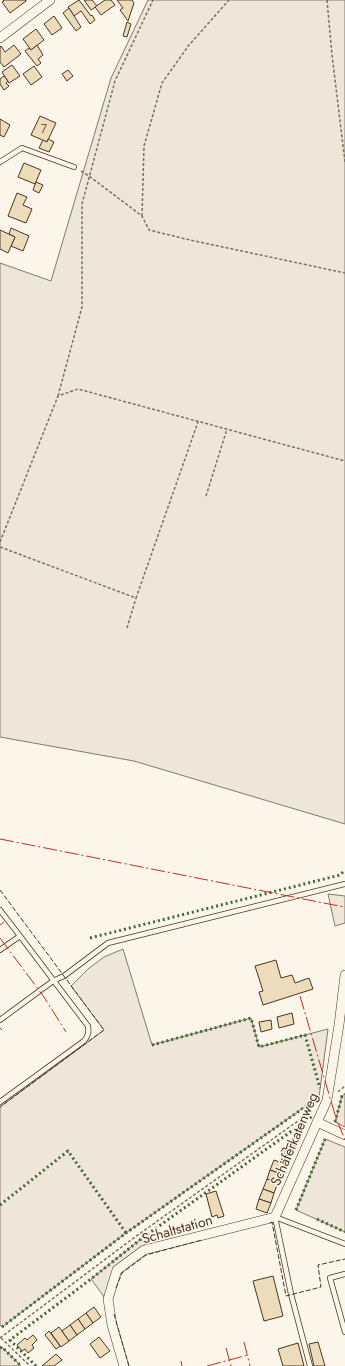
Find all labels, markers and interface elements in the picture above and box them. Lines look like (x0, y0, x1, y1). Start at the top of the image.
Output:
house number: 7 (41, 120, 48, 138)
street label: Schäferkatenweg (265, 1089, 323, 1189)
street label: Schaltstation (139, 1209, 215, 1249)

